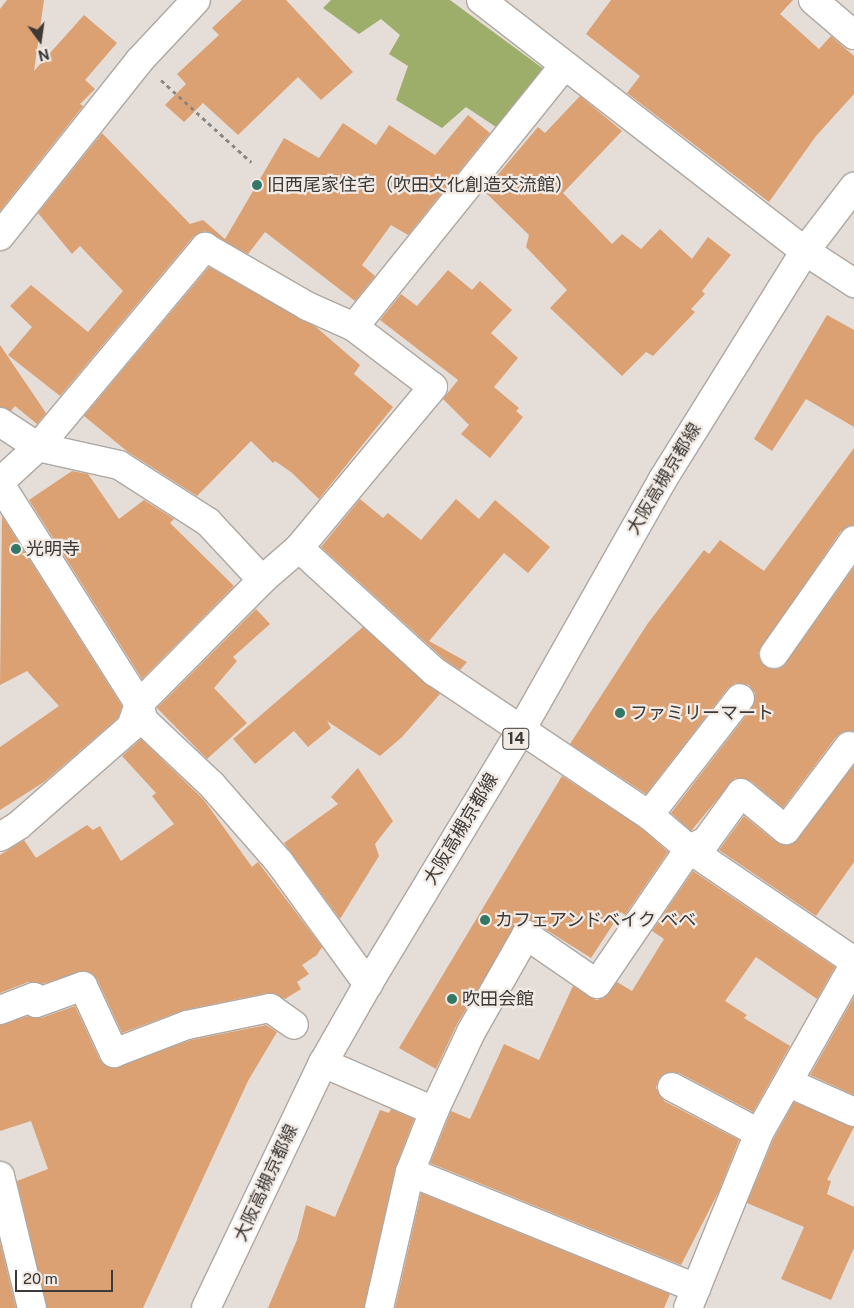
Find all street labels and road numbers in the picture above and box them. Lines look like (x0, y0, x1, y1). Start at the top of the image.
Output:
street label: 大阪高槻京都線 (622, 419, 706, 539)
road number: 14 (502, 726, 530, 752)
street label: 大阪高槻京都線 (419, 769, 503, 889)
street label: 大阪高槻京都線 (230, 1121, 302, 1245)

